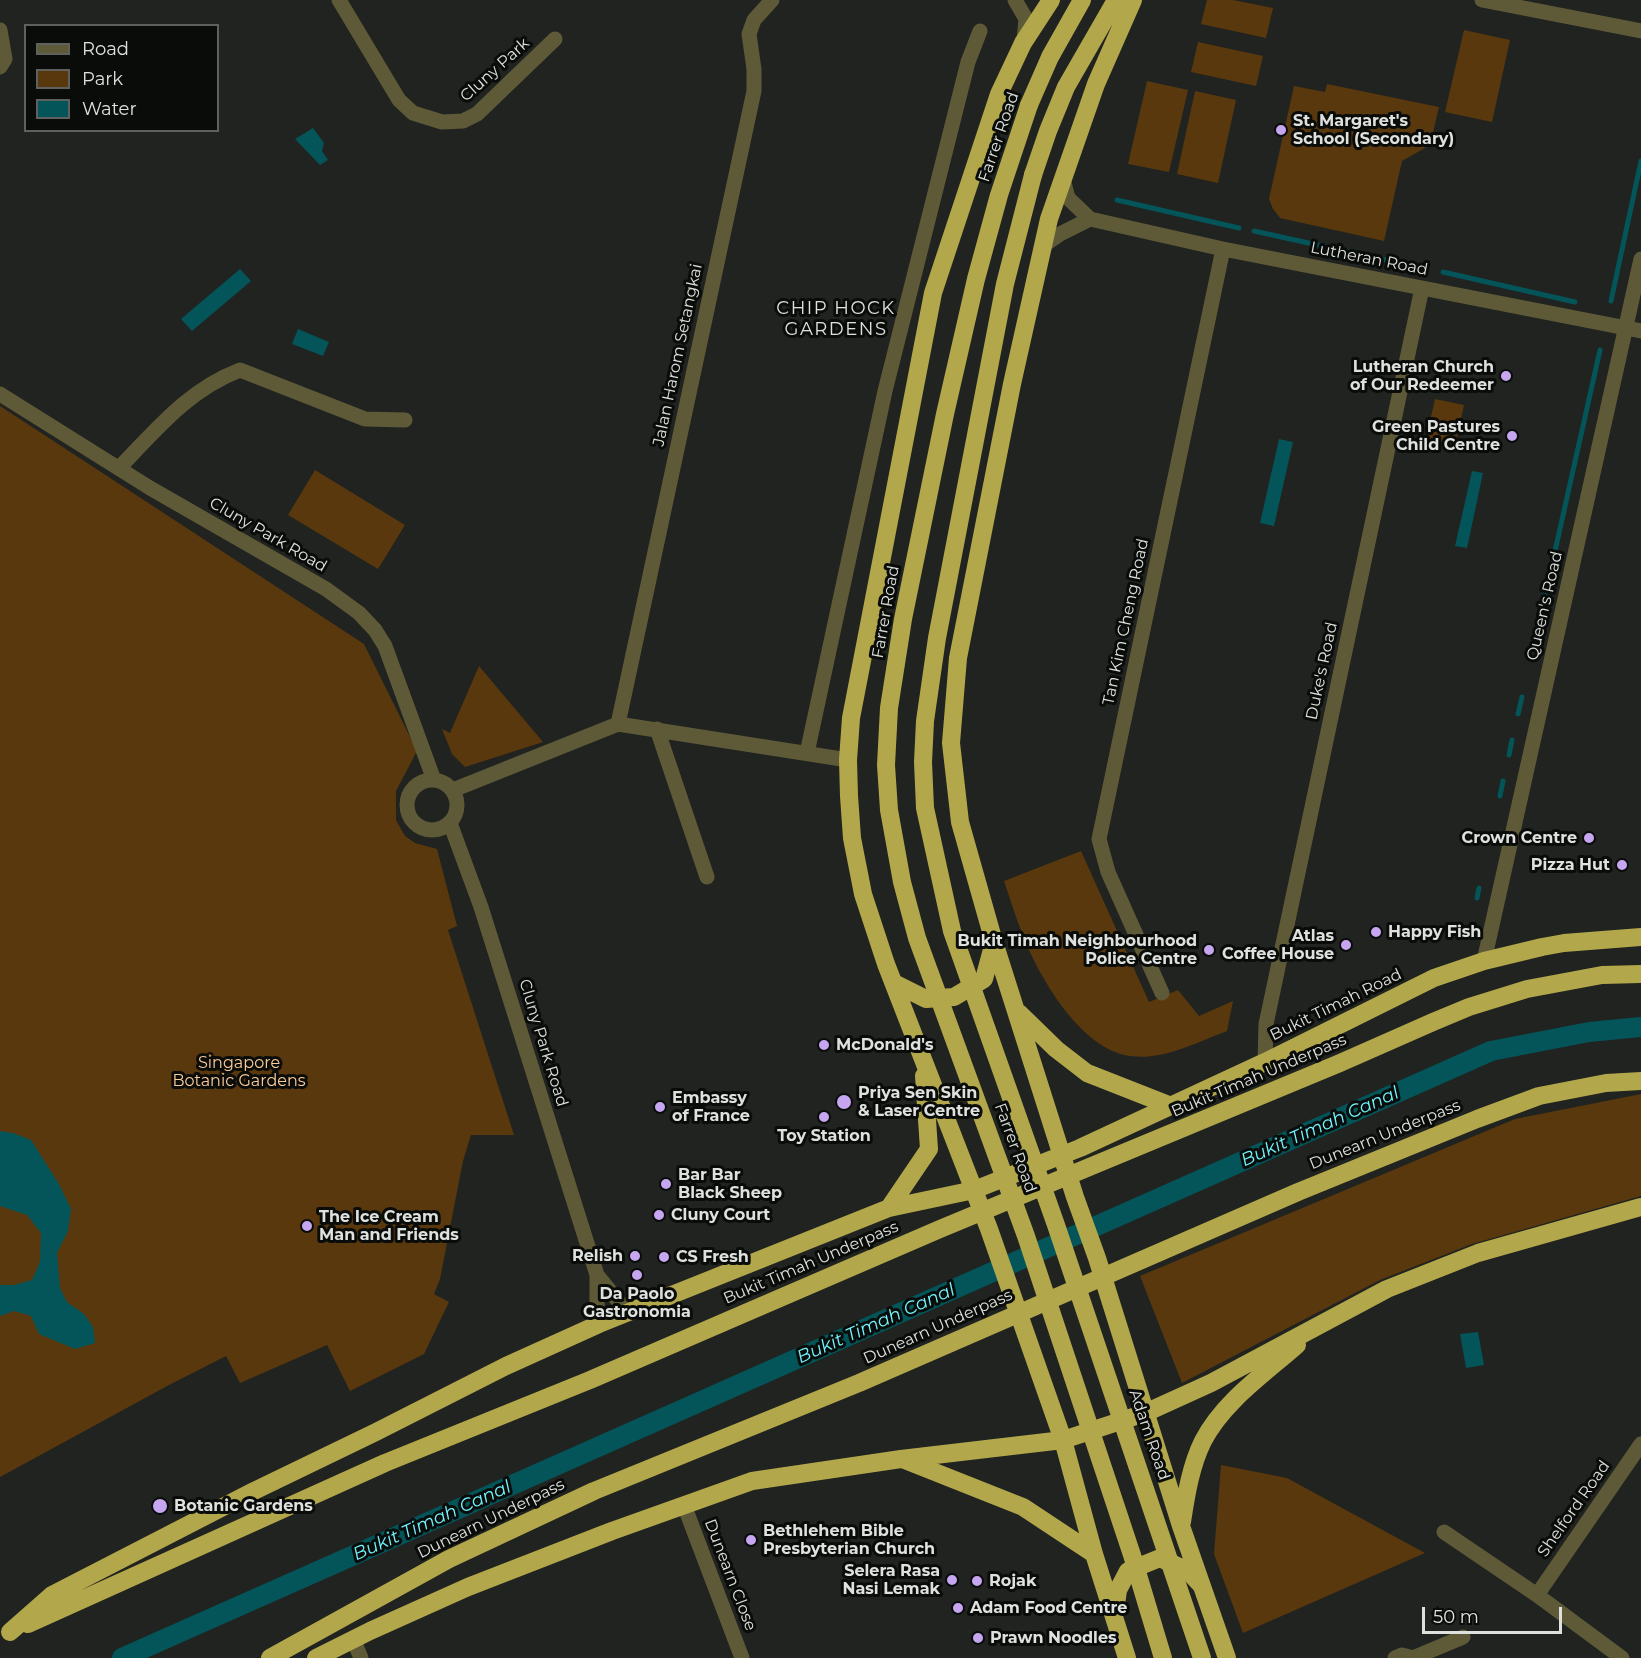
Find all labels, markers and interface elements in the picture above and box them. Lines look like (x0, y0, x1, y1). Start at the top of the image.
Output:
legend (24, 24, 219, 132)
street label: Cluny Park (457, 34, 533, 106)
text: Road (82, 38, 129, 60)
text: Park (82, 68, 123, 90)
street label: Farrer Road (975, 90, 1023, 184)
text: Water (82, 98, 137, 120)
place label: St. Margaret's School (Secondary) (1293, 111, 1454, 149)
marker: St. Margaret's School (Secondary) (1274, 123, 1288, 137)
street label: Lutheran Road (1309, 238, 1429, 280)
street label: Jalan Harom Setangkai (649, 262, 707, 448)
district label: CHIP HOCK GARDENS (776, 298, 896, 340)
place label: Lutheran Church of Our Redeemer (1350, 357, 1494, 395)
marker: Lutheran Church of Our Redeemer (1499, 369, 1513, 383)
place label: Green Pastures Child Centre (1372, 417, 1500, 455)
marker: Green Pastures Child Centre (1505, 429, 1519, 443)
street label: Cluny Park Road (206, 494, 330, 576)
street label: Tan Kim Cheng Road (1099, 537, 1153, 707)
street label: Queen's Road (1523, 550, 1567, 662)
street label: Farrer Road (868, 564, 904, 660)
street label: Duke's Road (1302, 620, 1342, 722)
place label: Crown Centre (1462, 828, 1577, 848)
marker: Crown Centre (1582, 831, 1596, 845)
place label: Pizza Hut (1531, 855, 1610, 875)
marker: Pizza Hut (1615, 858, 1629, 872)
place label: Happy Fish (1388, 922, 1481, 942)
marker: Happy Fish (1369, 925, 1383, 939)
place label: Atlas Coffee House (1222, 926, 1334, 964)
place label: Bukit Timah Neighbourhood Police Centre (957, 931, 1197, 969)
marker: Atlas Coffee House (1339, 938, 1353, 952)
marker: Bukit Timah Neighbourhood Police Centre (1202, 943, 1216, 957)
street label: Bukit Timah Road (1267, 965, 1405, 1045)
street label: Cluny Park Road (514, 977, 572, 1109)
street label: Bukit Timah Underpass (1169, 1030, 1349, 1122)
place label: McDonald's (836, 1035, 933, 1055)
marker: McDonald's (817, 1038, 831, 1052)
park label: Singapore Botanic Gardens (172, 1053, 306, 1091)
water label: Bukit Timah Canal (1238, 1082, 1402, 1172)
place label: Priya Sen Skin & Laser Centre (858, 1083, 980, 1121)
place label: Embassy of France (672, 1088, 750, 1126)
marker: Priya Sen Skin & Laser Centre (835, 1093, 853, 1111)
street label: Dunearn Underpass (1307, 1096, 1463, 1174)
marker: Embassy of France (653, 1100, 667, 1114)
street label: Farrer Road (990, 1101, 1040, 1195)
marker: Toy Station (817, 1110, 831, 1124)
place label: Toy Station (777, 1126, 871, 1146)
place label: Bar Bar Black Sheep (678, 1165, 782, 1203)
marker: Bar Bar Black Sheep (659, 1177, 673, 1191)
place label: Cluny Court (671, 1205, 770, 1225)
place label: The Ice Cream Man and Friends (319, 1207, 459, 1245)
marker: Cluny Court (652, 1208, 666, 1222)
street label: Bukit Timah Underpass (721, 1217, 901, 1309)
marker: The Ice Cream Man and Friends (300, 1219, 314, 1233)
place label: Relish (572, 1246, 623, 1266)
place label: CS Fresh (676, 1247, 749, 1267)
marker: Relish (628, 1249, 642, 1263)
marker: CS Fresh (657, 1250, 671, 1264)
marker: Da Paolo Gastronomia (630, 1268, 644, 1282)
water label: Bukit Timah Canal (794, 1279, 958, 1369)
place label: Da Paolo Gastronomia (583, 1284, 691, 1322)
street label: Dunearn Underpass (861, 1285, 1015, 1369)
street label: Adam Road (1125, 1387, 1173, 1483)
street label: Shelford Road (1534, 1457, 1614, 1561)
street label: Dunearn Underpass (414, 1475, 568, 1563)
water label: Bukit Timah Canal (350, 1476, 514, 1566)
place label: Botanic Gardens (174, 1496, 313, 1516)
marker: Botanic Gardens (151, 1497, 169, 1515)
street label: Dunearn Close (700, 1516, 760, 1634)
place label: Bethlehem Bible Presbyterian Church (763, 1521, 935, 1559)
marker: Bethlehem Bible Presbyterian Church (744, 1533, 758, 1547)
place label: Selera Rasa Nasi Lemak (843, 1561, 940, 1599)
place label: Rojak (989, 1571, 1036, 1591)
marker: Selera Rasa Nasi Lemak (945, 1573, 959, 1587)
marker: Rojak (970, 1574, 984, 1588)
scale bar (1425, 1595, 1564, 1633)
place label: Adam Food Centre (970, 1598, 1127, 1618)
marker: Adam Food Centre (951, 1601, 965, 1615)
text: 50 m (1433, 1606, 1479, 1628)
place label: Prawn Noodles (990, 1628, 1116, 1648)
marker: Prawn Noodles (971, 1631, 985, 1645)

